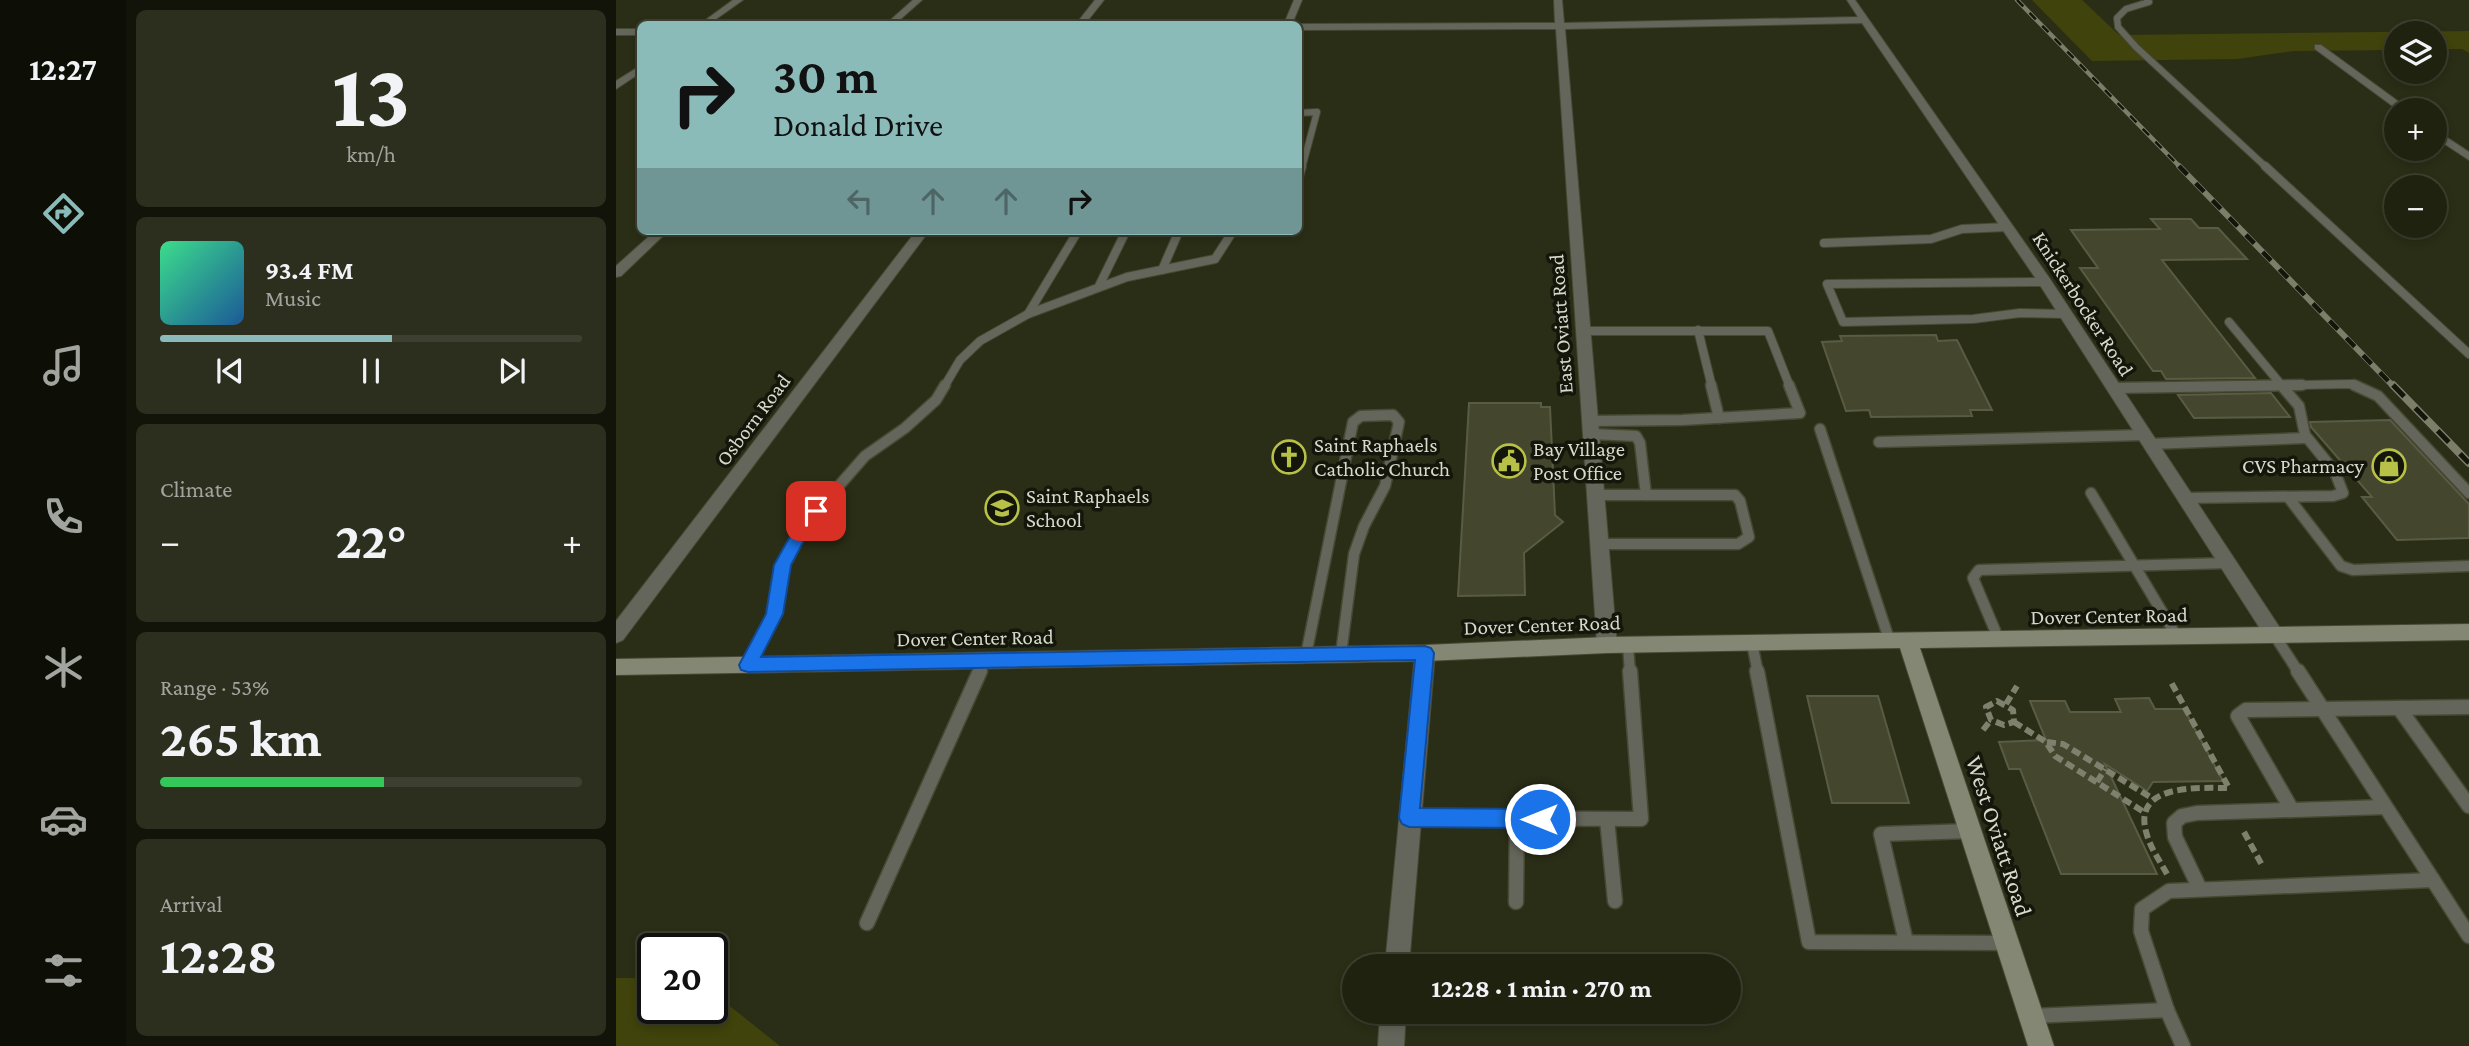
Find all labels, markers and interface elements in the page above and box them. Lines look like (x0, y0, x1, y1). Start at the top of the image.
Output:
map controls (2384, 21, 2447, 238)
button: layers (2384, 21, 2447, 84)
text: 13 (332, 44, 410, 146)
icon: right (658, 49, 749, 140)
text: 30 m (773, 49, 878, 104)
text: 12:27 (29, 51, 97, 87)
button: + (2384, 98, 2447, 161)
text: Donald Drive (773, 107, 943, 143)
text: km/h (346, 141, 396, 167)
button: − (2384, 175, 2447, 238)
icon: left (841, 182, 879, 220)
icon: ahead (914, 182, 952, 220)
icon: ahead (987, 182, 1025, 220)
icon: right (1060, 182, 1098, 220)
icon: directions (39, 189, 88, 238)
street label: Knickerbocker Road (2028, 228, 2138, 380)
street label: East Oviatt Road (1544, 253, 1578, 395)
text: 93.4 FM (265, 256, 354, 285)
text: Music (265, 285, 321, 311)
icon: music (39, 341, 88, 390)
icon: previous (211, 352, 249, 390)
icon: pause (352, 352, 390, 390)
icon: next (493, 352, 531, 390)
street label: Osborn Road (711, 369, 795, 471)
place label: Saint Raphaels Catholic Church (1314, 433, 1450, 481)
place label: Bay Village Post Office (1533, 437, 1625, 485)
church icon: Saint Raphaels Catholic Church (1270, 438, 1308, 476)
public building icon: Bay Village Post Office (1490, 442, 1528, 480)
shop icon: CVS Pharmacy (2370, 447, 2408, 485)
place label: CVS Pharmacy (2242, 454, 2364, 478)
text: Climate (160, 476, 232, 502)
pin (786, 481, 846, 541)
place label: Saint Raphaels School (1026, 484, 1149, 532)
school or university icon: Saint Raphaels School (983, 489, 1021, 527)
icon: phone (39, 492, 88, 541)
icon: arrive (797, 492, 835, 530)
text: 22° (335, 511, 407, 569)
text: − (160, 520, 180, 562)
text: + (562, 520, 582, 562)
street label: Dover Center Road (2030, 603, 2188, 629)
street label: Dover Center Road (1463, 610, 1621, 640)
street label: Dover Center Road (896, 625, 1054, 651)
icon: climate (39, 643, 88, 692)
text: Range · 53% (160, 674, 269, 700)
text: 265 km (160, 709, 322, 767)
street label: West Oviatt Road (1961, 752, 2038, 920)
position arrow (1503, 782, 1577, 856)
icon: car (39, 795, 88, 844)
text: Arrival (160, 891, 223, 917)
text: 12:28 (160, 926, 277, 984)
speed limit sign: 20 (637, 933, 728, 1024)
icon: filters (39, 946, 88, 995)
text: 12:28 · 1 min · 270 m (1431, 974, 1652, 1003)

